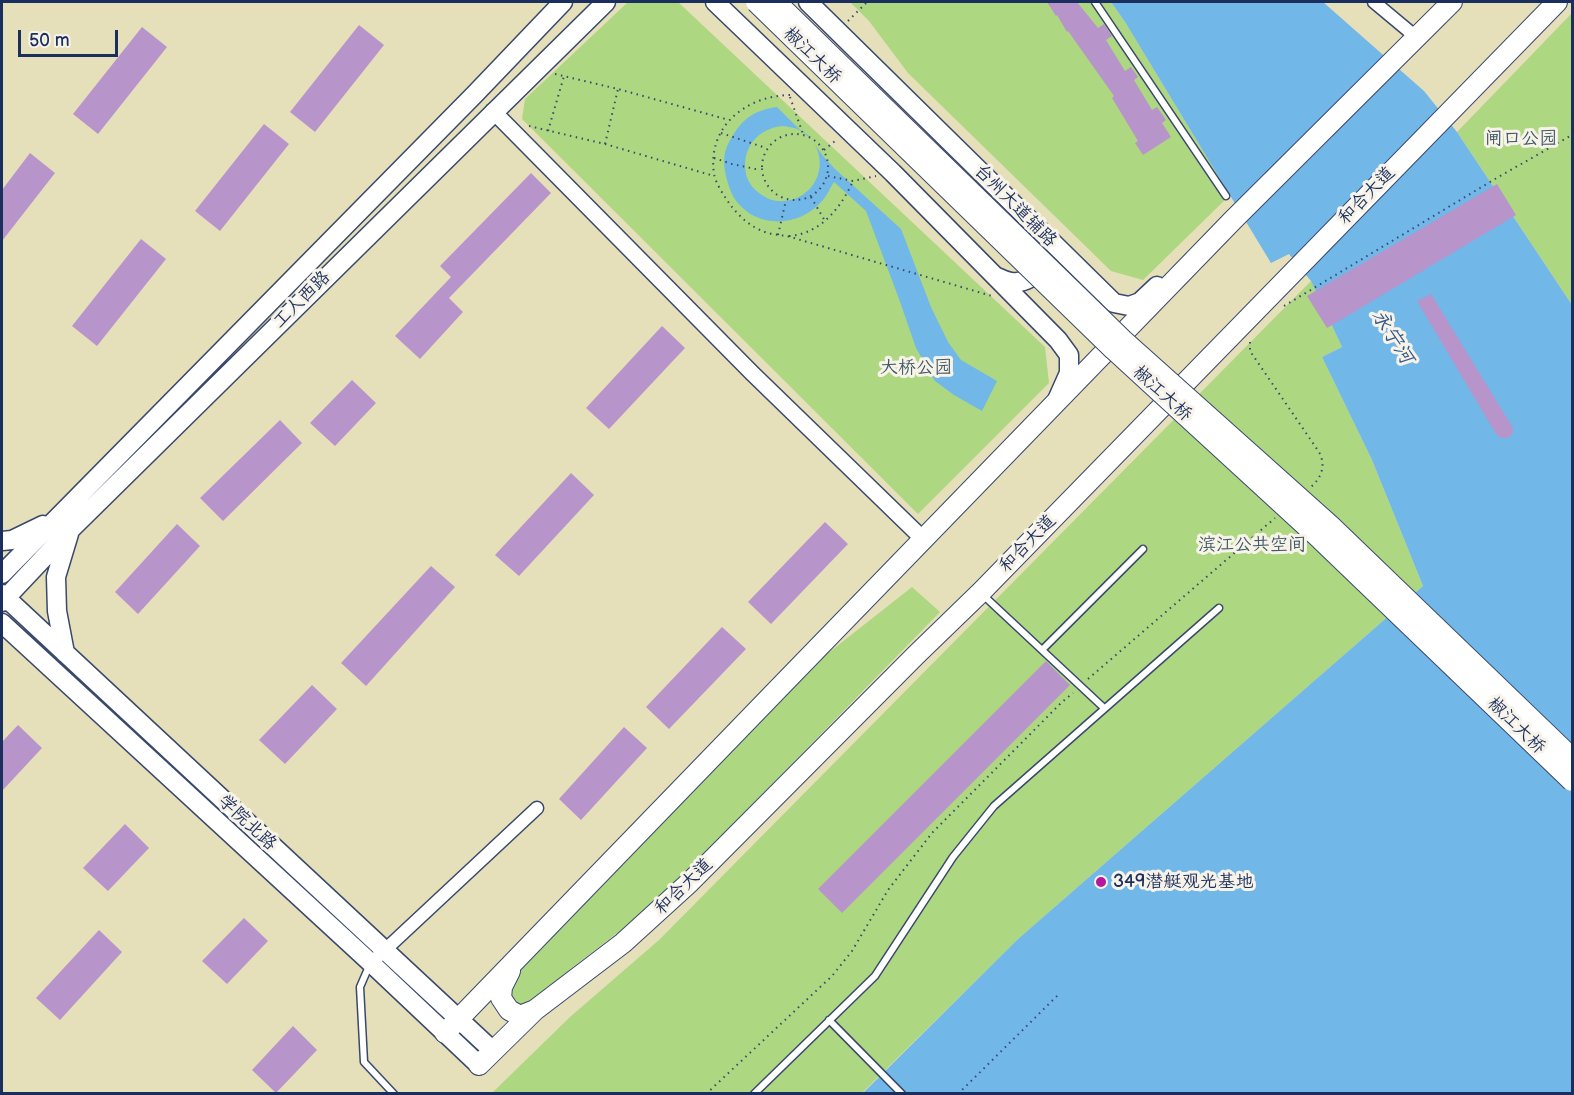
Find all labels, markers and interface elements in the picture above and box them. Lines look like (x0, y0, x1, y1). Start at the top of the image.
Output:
scale bar (21, 18, 122, 56)
street label: 椒江大桥 (779, 23, 845, 89)
text: 50 m (29, 30, 70, 51)
park label: 闸口公园 (1485, 128, 1557, 150)
street label: 台州大道辅路 (969, 160, 1061, 252)
street label: 和合大道 (1334, 163, 1400, 229)
street label: 工人西路 (269, 267, 335, 333)
water label: 永宁河 (1366, 305, 1418, 369)
park label: 大桥公园 (880, 357, 952, 379)
street label: 椒江大桥 (1128, 362, 1196, 426)
street label: 和合大道 (995, 511, 1061, 577)
park label: 滨江公共空间 (1198, 534, 1306, 556)
street label: 椒江大桥 (1483, 693, 1549, 759)
street label: 学院北路 (213, 791, 281, 855)
street label: 和合大道 (651, 854, 717, 920)
place label: 349潜艇观光基地 (1113, 871, 1253, 893)
marker: 349潜艇观光基地 (1094, 875, 1108, 889)

